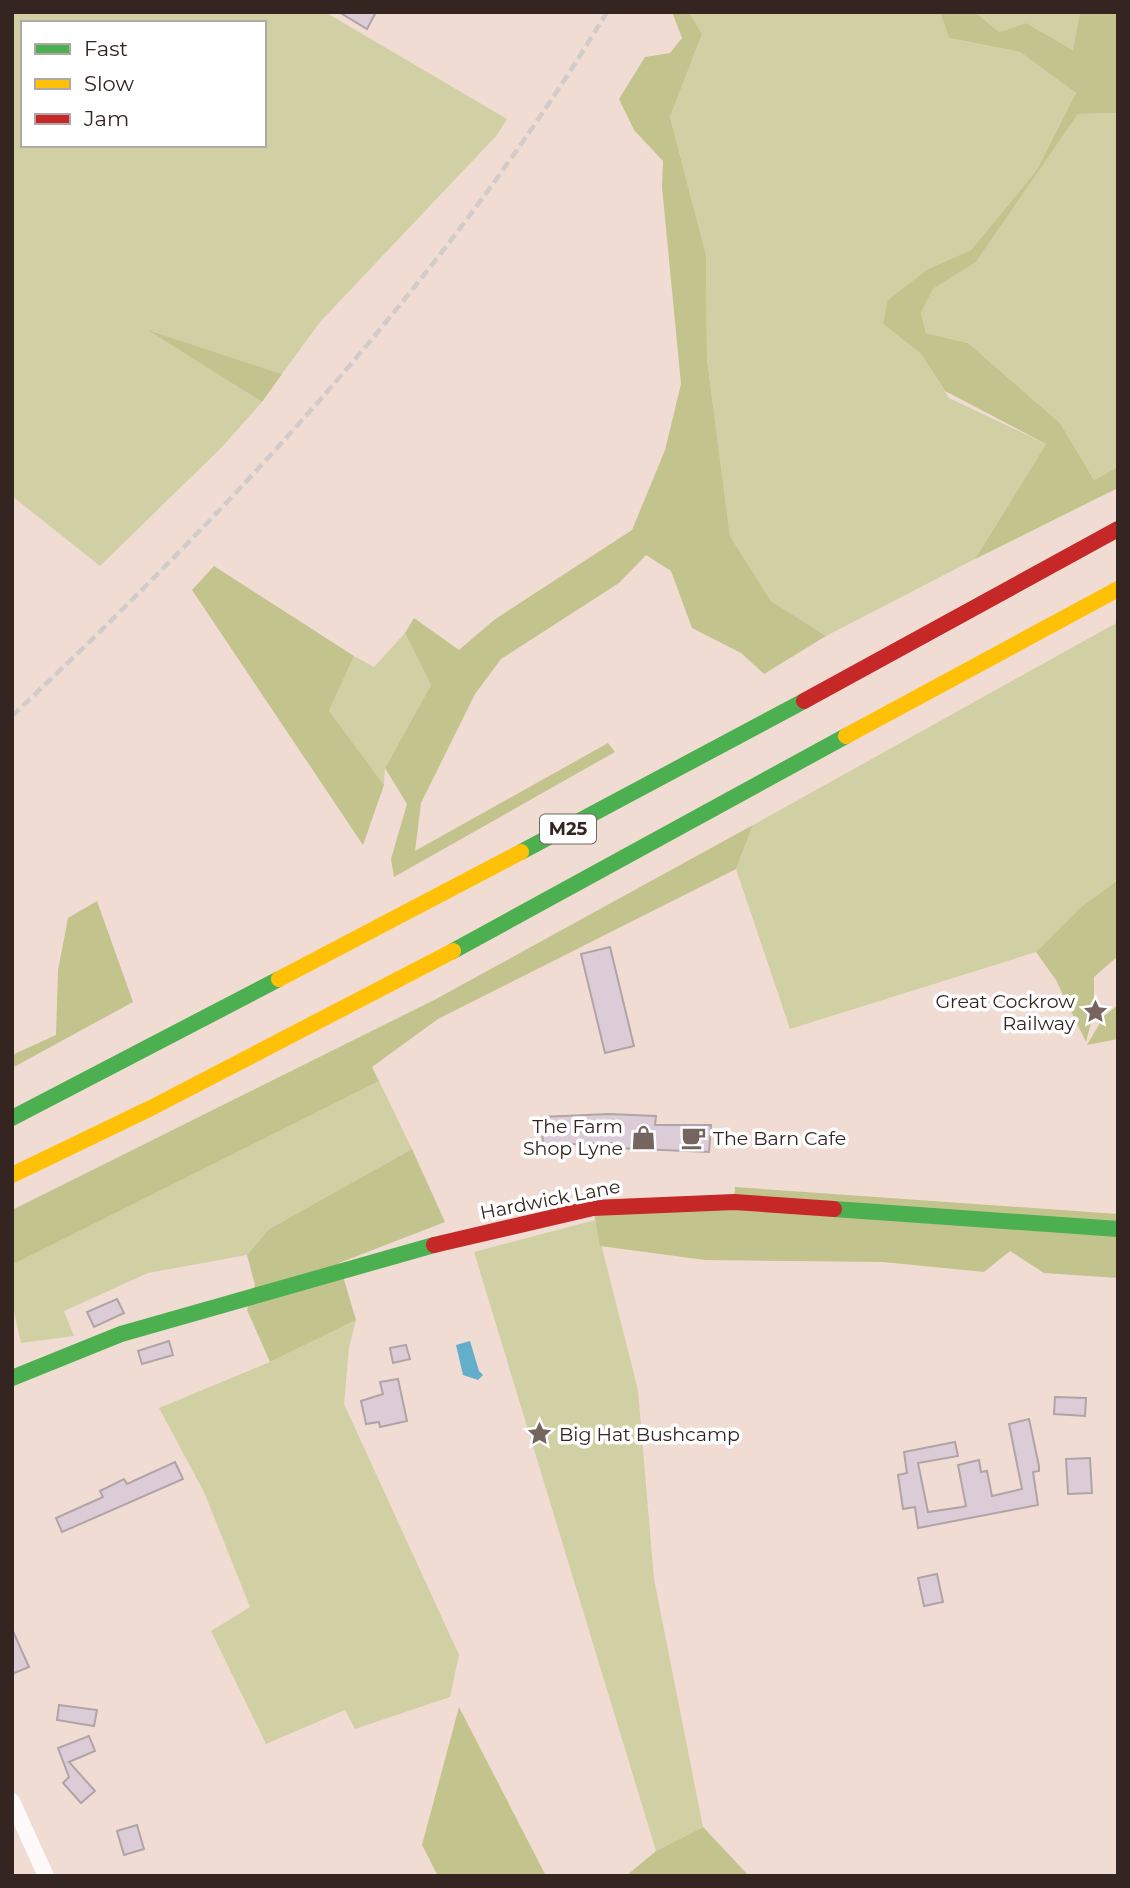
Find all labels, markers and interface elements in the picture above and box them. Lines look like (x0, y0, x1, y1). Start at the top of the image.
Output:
legend (21, 21, 266, 147)
text: Fast (84, 36, 128, 61)
text: Slow (84, 71, 134, 96)
text: Jam (83, 106, 129, 131)
road number: M25 (540, 814, 596, 844)
place label: Great Cockrow Railway (935, 990, 1076, 1035)
place icon: Great Cockrow Railway (1081, 998, 1109, 1026)
place label: The Farm Shop Lyne (523, 1115, 623, 1160)
shop icon: The Farm Shop Lyne (629, 1123, 657, 1151)
cafe icon: The Barn Cafe (679, 1124, 707, 1152)
place label: The Barn Cafe (713, 1127, 846, 1150)
street label: Hardwick Lane (478, 1175, 622, 1224)
place icon: Big Hat Bushcamp (525, 1420, 553, 1448)
place label: Big Hat Bushcamp (559, 1423, 740, 1446)

